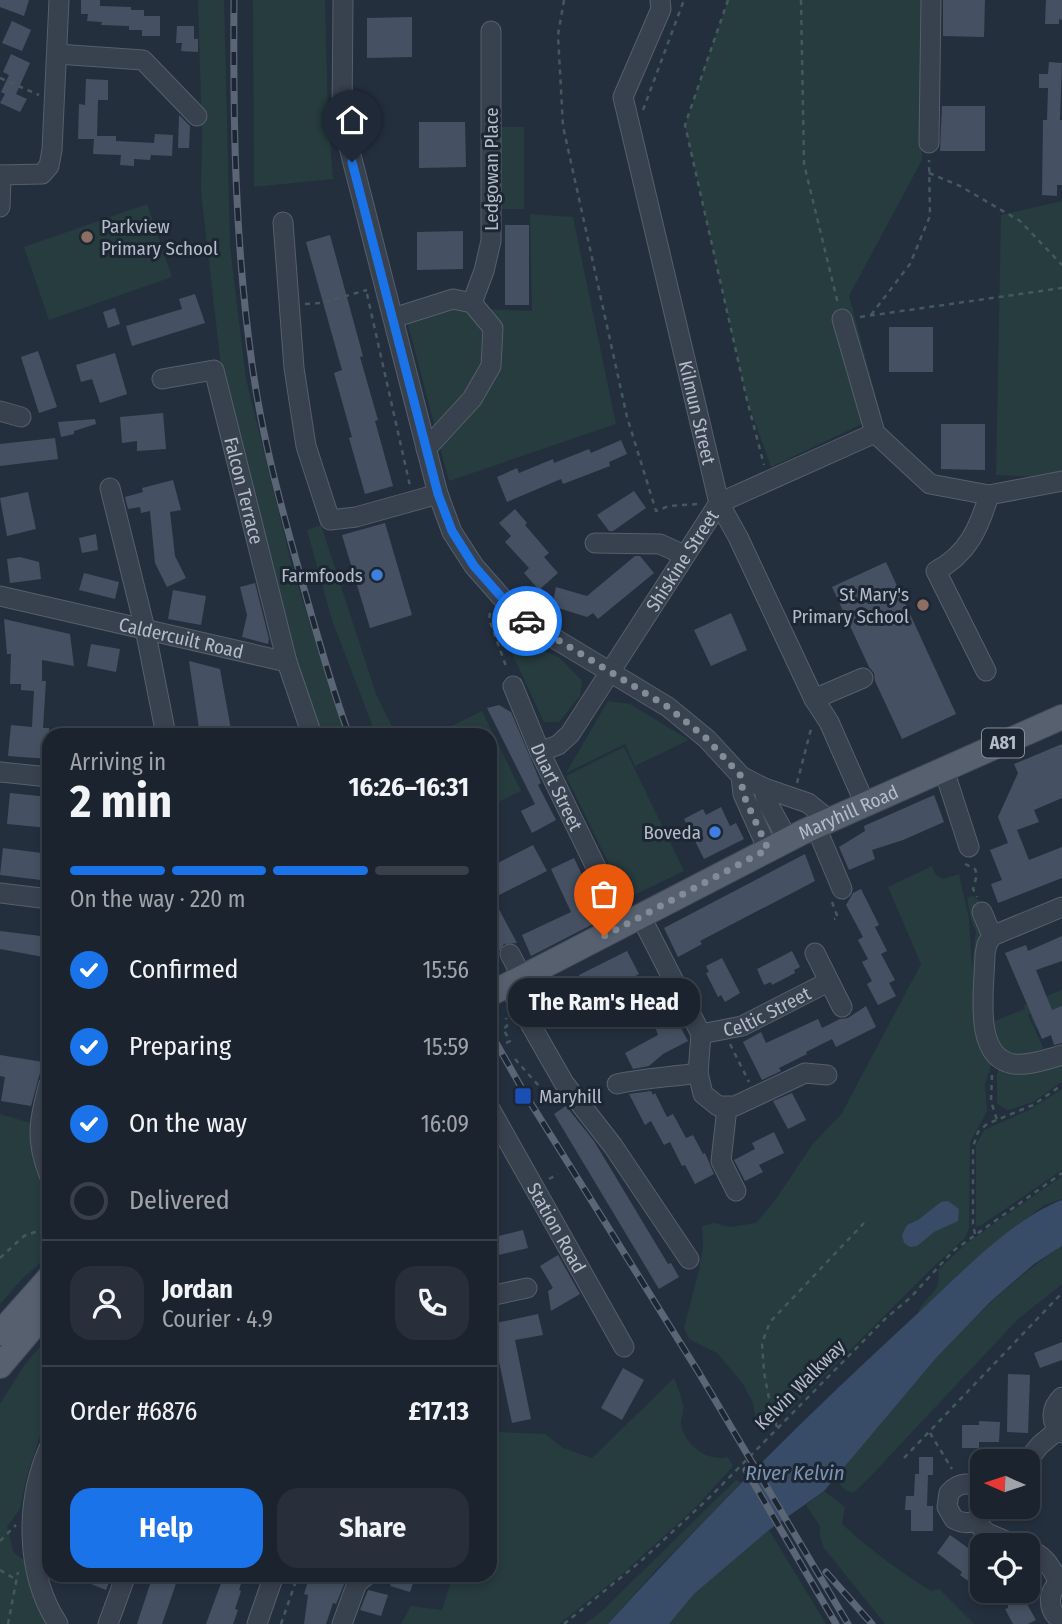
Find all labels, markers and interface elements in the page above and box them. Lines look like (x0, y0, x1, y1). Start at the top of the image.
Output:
pin (322, 90, 382, 162)
icon: home (333, 101, 371, 139)
street label: Ledgowan Place (480, 107, 503, 231)
place label: Parkview Primary School (101, 215, 218, 260)
marker: Parkview Primary School (79, 229, 95, 245)
street label: Kilmun Street (674, 358, 721, 467)
street label: Falcon Terrace (220, 434, 269, 547)
street label: Shiskine Street (641, 505, 724, 616)
place label: Farmfoods (281, 564, 363, 587)
marker: Farmfoods (369, 567, 385, 583)
place label: St Mary's Primary School (792, 583, 909, 628)
courier (492, 586, 562, 656)
marker: St Mary's Primary School (915, 597, 931, 613)
icon: car (508, 602, 546, 640)
street label: Caldercuilt Road (117, 612, 246, 663)
road number: A81 (982, 728, 1024, 758)
street label: Duart Street (526, 740, 588, 835)
text: Arriving in (70, 748, 166, 776)
text: 16:26–16:31 (349, 772, 469, 803)
text: 2 min (70, 774, 172, 829)
street label: Maryhill Road (795, 780, 902, 844)
place label: Boveda (643, 821, 701, 844)
marker: Boveda (707, 824, 723, 840)
pin (574, 864, 634, 936)
icon: bag (585, 875, 623, 913)
text: On the way · 220 m (70, 885, 245, 913)
icon: check (70, 951, 108, 989)
text: Confirmed (129, 954, 239, 985)
text: 15:56 (423, 956, 469, 984)
callout: The Ram's Head (508, 978, 700, 1027)
street label: Celtic Street (721, 981, 815, 1041)
text: The Ram's Head (529, 988, 679, 1016)
icon: check (70, 1028, 108, 1066)
text: Preparing (129, 1031, 231, 1062)
text: 15:59 (423, 1033, 469, 1061)
place label: Maryhill (539, 1085, 602, 1108)
marker: Maryhill (513, 1086, 533, 1106)
icon: check (70, 1105, 108, 1143)
text: On the way (129, 1108, 247, 1139)
text: 16:09 (421, 1110, 469, 1138)
street label: Station Road (522, 1178, 591, 1277)
text: Delivered (129, 1185, 230, 1216)
button: person (70, 1266, 144, 1340)
button: phone (395, 1266, 469, 1340)
text: Jordan (162, 1274, 233, 1305)
text: Courier · 4.9 (162, 1305, 273, 1333)
street label: Kelvin Walkway (750, 1335, 850, 1435)
text: Order #6876 (70, 1396, 197, 1427)
text: £17.13 (408, 1396, 469, 1427)
north arrow (970, 1449, 1040, 1519)
map controls (970, 1449, 1040, 1603)
water label: River Kelvin (745, 1460, 845, 1486)
button: Help (70, 1488, 263, 1568)
button: Share (277, 1488, 469, 1568)
button: locate (970, 1533, 1040, 1603)

